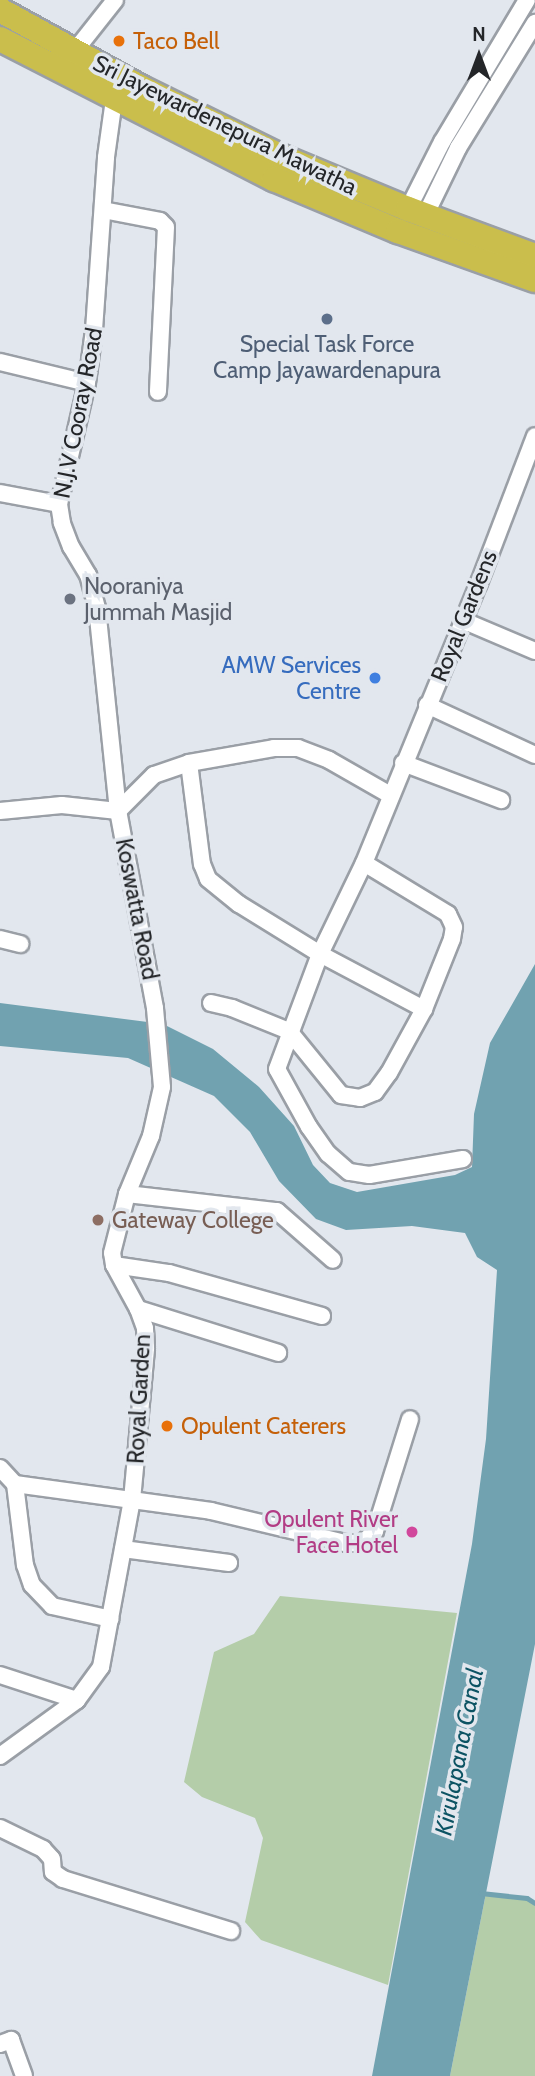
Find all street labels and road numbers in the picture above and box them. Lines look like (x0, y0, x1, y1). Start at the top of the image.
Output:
street label: Sri Jayewardenepura Mawatha (89, 49, 361, 201)
street label: N.J.V Cooray Road (48, 325, 108, 501)
street label: Royal Gardens (425, 546, 503, 686)
street label: Koswatta Road (110, 836, 164, 982)
street label: Royal Garden (122, 1333, 156, 1465)

